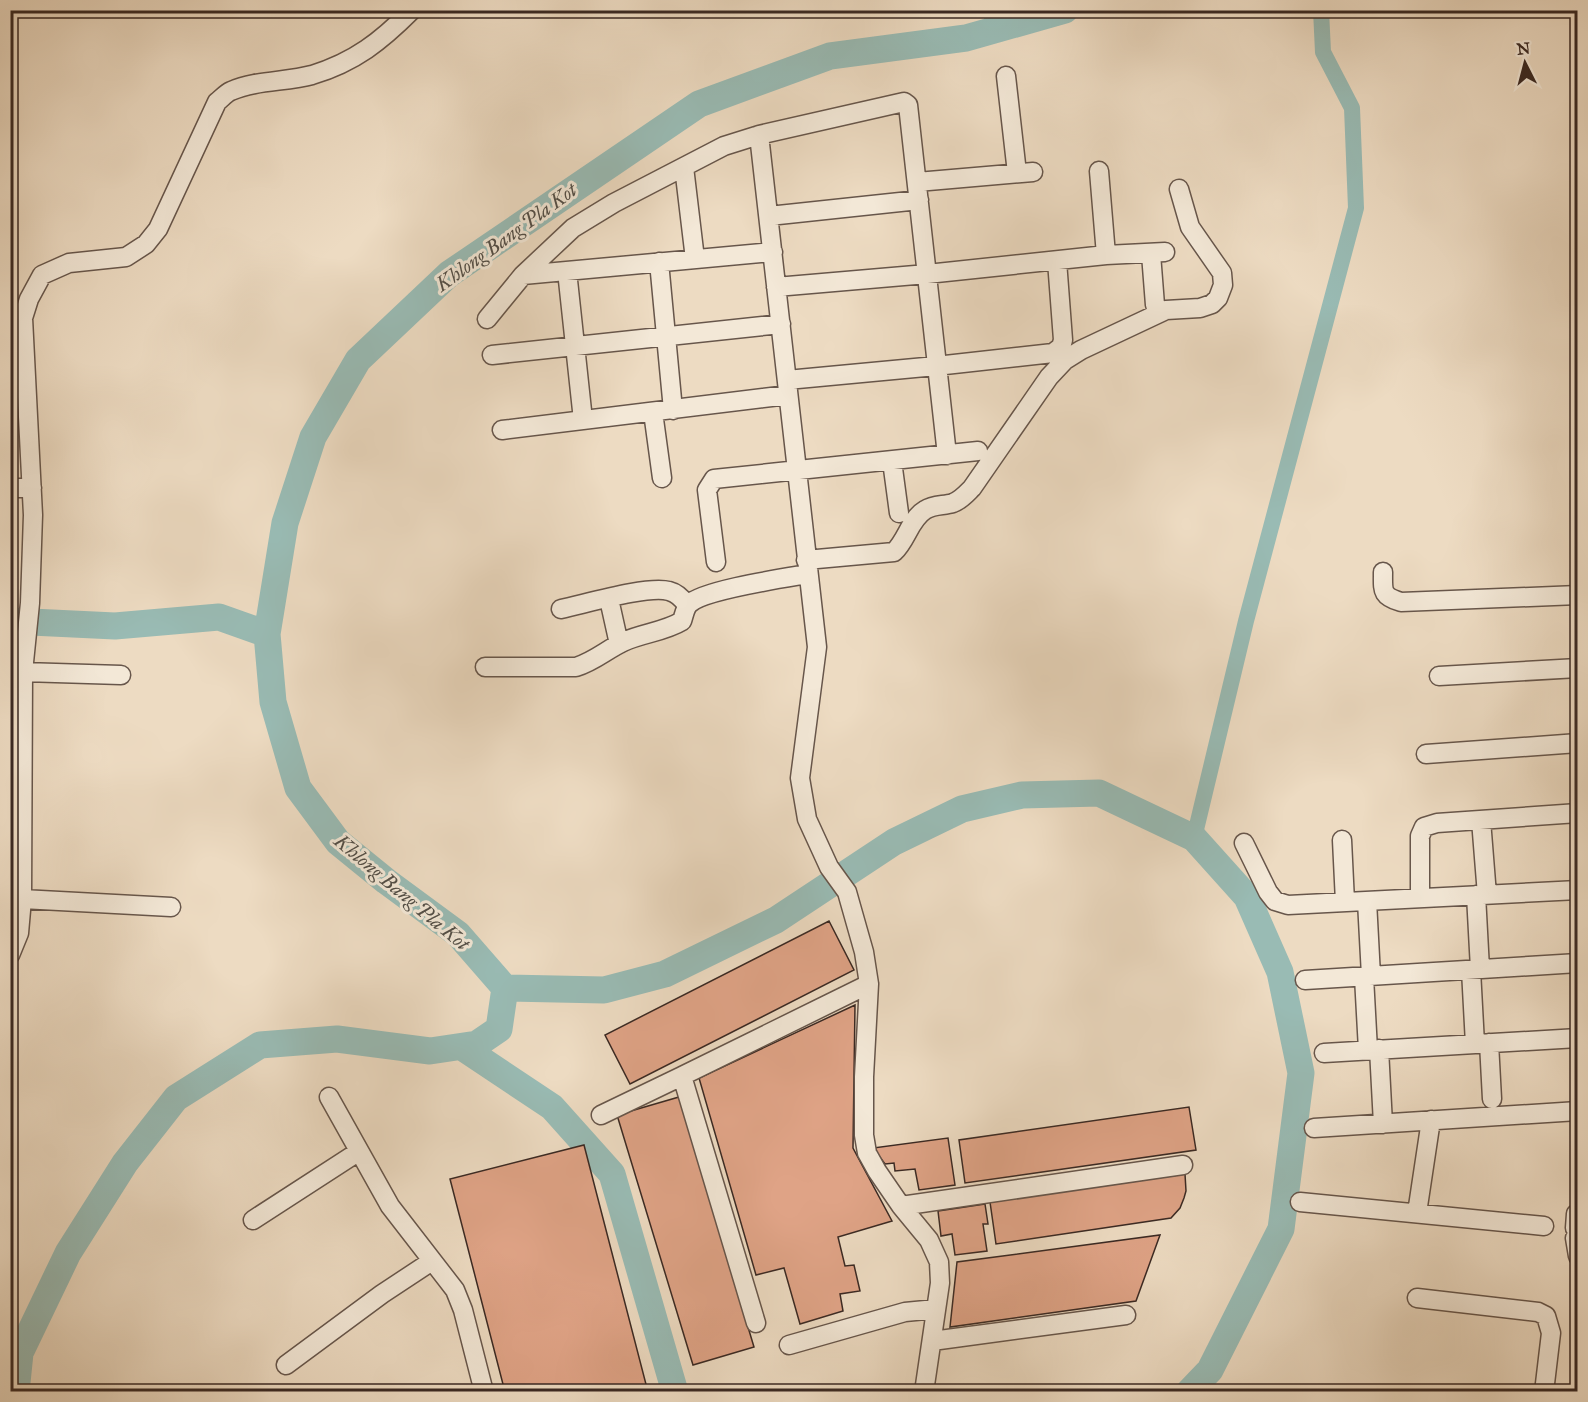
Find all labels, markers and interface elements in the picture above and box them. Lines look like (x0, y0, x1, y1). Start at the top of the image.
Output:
north arrow (1495, 33, 1555, 93)
text: N (1516, 38, 1532, 59)
water label: Khlong Bang Pla Kot (430, 177, 583, 297)
water label: Khlong Bang Pla Kot (329, 828, 476, 957)

